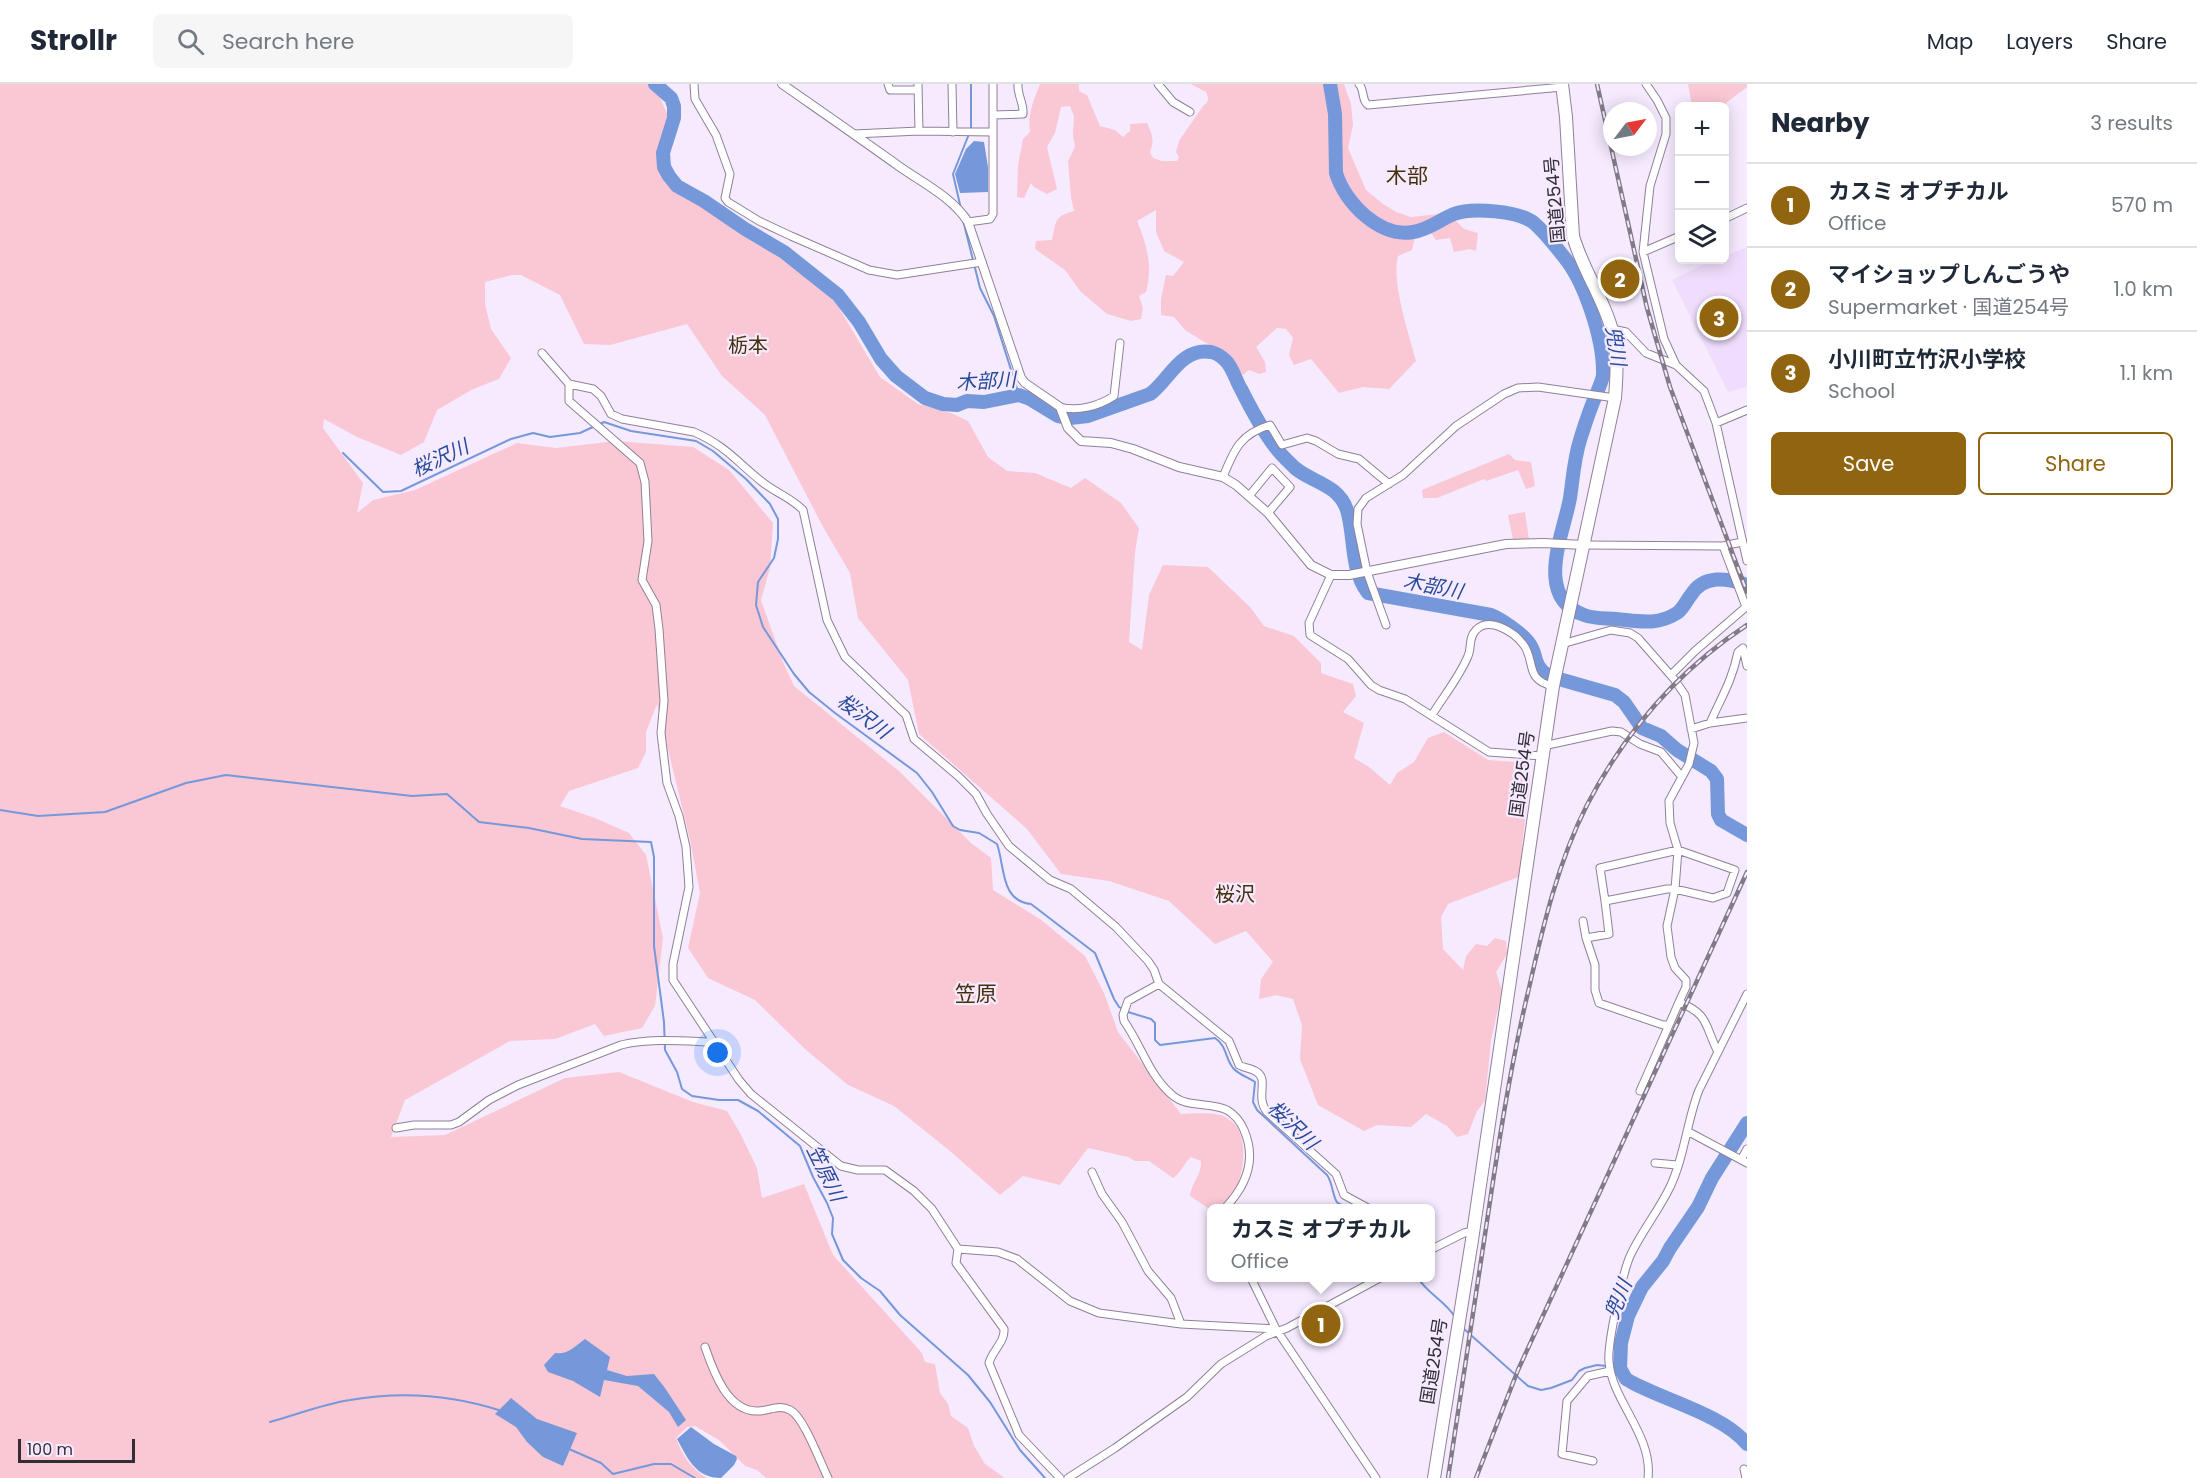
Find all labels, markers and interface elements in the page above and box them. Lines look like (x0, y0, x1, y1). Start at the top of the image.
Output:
search box (153, 14, 573, 68)
text: Strollr (30, 21, 117, 60)
icon: search (174, 25, 207, 58)
text: Search here (222, 26, 354, 57)
text: Map (1927, 27, 1973, 56)
text: Layers (2006, 27, 2073, 56)
text: Share (2106, 27, 2167, 56)
north arrow (1603, 102, 1657, 156)
map controls (1675, 102, 1729, 264)
button: + (1675, 102, 1729, 156)
text: Nearby (1771, 105, 1869, 141)
text: 3 results (2090, 109, 2173, 137)
street label: 国道254号 (1538, 156, 1571, 244)
button: − (1675, 156, 1729, 210)
district label: 木部 (1386, 161, 1428, 190)
text: カスミ オプチカル (1828, 176, 2009, 207)
text: 1 (1787, 191, 1794, 219)
text: 570 m (2111, 191, 2173, 219)
text: Office (1828, 209, 1886, 237)
button: layers (1675, 210, 1729, 264)
pin: 2 (1600, 256, 1640, 302)
text: マイショップしんごうや (1828, 259, 2070, 290)
text: 2 (1785, 275, 1796, 303)
text: 1.0 km (2114, 275, 2173, 303)
text: Supermarket · 国道254号 (1828, 293, 2069, 321)
pin: 3 (1700, 296, 1738, 340)
water label: 兜川 (1599, 324, 1633, 370)
district label: 栃本 (728, 331, 768, 359)
text: 小川町立竹沢小学校 (1828, 344, 2026, 375)
text: 3 (1784, 359, 1797, 387)
text: 1.1 km (2120, 359, 2173, 387)
water label: 木部川 (955, 365, 1019, 397)
text: School (1828, 377, 1895, 405)
water label: 桜沢川 (407, 432, 475, 483)
button: Save (1771, 432, 1966, 495)
button: Share (1978, 432, 2173, 495)
water label: 木部川 (1401, 567, 1467, 606)
water label: 桜沢川 (832, 687, 898, 746)
street label: 国道254号 (1503, 729, 1540, 819)
district label: 桜沢 (1215, 880, 1255, 908)
district label: 笠原 (955, 979, 997, 1008)
your location (703, 1038, 732, 1067)
water label: 桜沢川 (1262, 1094, 1326, 1157)
water label: 笠原川 (800, 1140, 853, 1208)
popup (1207, 1204, 1435, 1282)
text: カスミ オプチカル (1231, 1214, 1411, 1245)
text: Office (1231, 1247, 1289, 1275)
water label: 兜川 (1598, 1273, 1639, 1323)
pin: 1 (1302, 1302, 1340, 1346)
street label: 国道254号 (1414, 1316, 1453, 1406)
scale bar (18, 1436, 135, 1464)
text: 100 m (27, 1438, 73, 1461)

